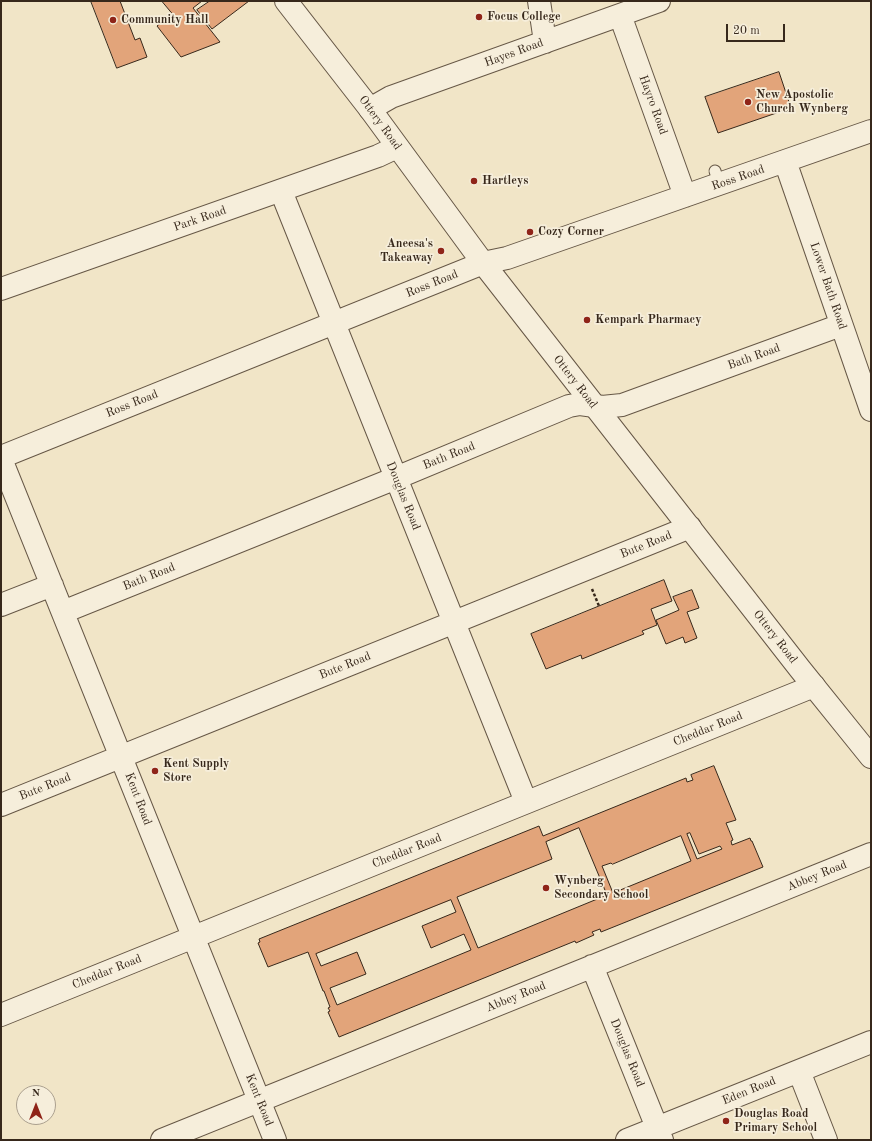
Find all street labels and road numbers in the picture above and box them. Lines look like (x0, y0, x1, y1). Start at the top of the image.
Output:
street label: Hayes Road (483, 36, 545, 70)
street label: Hayro Road (636, 73, 670, 137)
street label: Ottery Road (355, 93, 405, 153)
street label: Ross Road (710, 162, 766, 194)
street label: Park Road (172, 203, 228, 235)
street label: Lower Bath Road (806, 240, 850, 332)
street label: Ross Road (404, 267, 460, 301)
street label: Bath Road (726, 341, 782, 373)
street label: Ottery Road (550, 352, 600, 412)
street label: Ross Road (104, 387, 160, 421)
street label: Bath Road (421, 439, 477, 473)
street label: Douglas Road (383, 460, 423, 532)
street label: Bute Road (618, 528, 674, 562)
street label: Bath Road (121, 560, 177, 594)
street label: Ottery Road (750, 607, 800, 667)
street label: Bute Road (317, 649, 373, 683)
street label: Cheddar Road (671, 709, 745, 749)
street label: Bute Road (17, 770, 73, 804)
street label: Kent Road (121, 771, 155, 827)
street label: Cheddar Road (370, 831, 444, 871)
street label: Abbey Road (785, 857, 849, 895)
street label: Cheddar Road (70, 952, 144, 992)
street label: Abbey Road (484, 978, 548, 1016)
street label: Douglas Road (607, 1017, 647, 1089)
street label: Kent Road (242, 1072, 276, 1128)
street label: Eden Road (720, 1074, 778, 1108)

